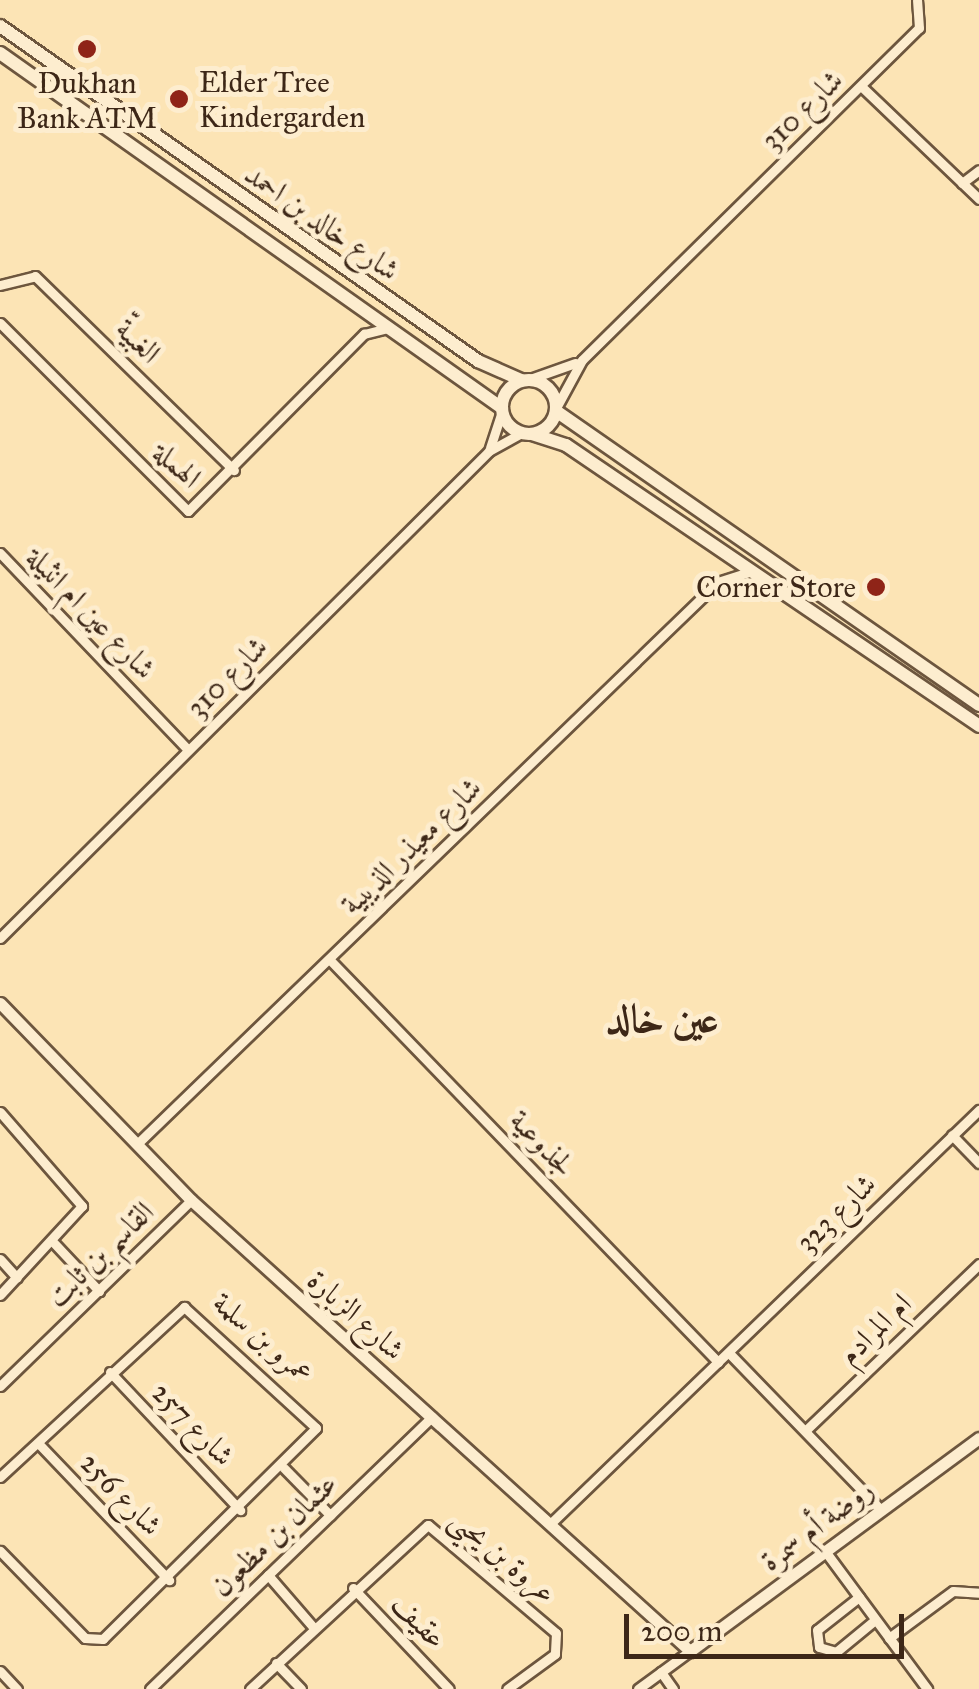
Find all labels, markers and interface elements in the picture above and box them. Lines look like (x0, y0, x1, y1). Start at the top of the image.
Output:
marker: Dukhan Bank ATM (76, 38, 98, 60)
street label: شارع 310 (754, 62, 850, 158)
place label: Elder Tree Kindergarden (199, 64, 365, 134)
place label: Dukhan Bank ATM (17, 65, 157, 136)
marker: Elder Tree Kindergarden (168, 88, 190, 110)
street label: شارع خالد بن احمد (238, 156, 406, 288)
street label: الغبيةّ (108, 311, 168, 371)
street label: الهملة (146, 434, 208, 496)
street label: شارع عين ام انثيلة (19, 539, 163, 687)
place label: Corner Store (696, 569, 856, 605)
marker: Corner Store (865, 576, 887, 598)
street label: شارع 310 (179, 629, 275, 725)
street label: شارع معيذر الذيبية (333, 770, 489, 922)
district label: عين خالد (605, 995, 719, 1043)
street label: لجذوعية (502, 1102, 582, 1184)
street label: شارع 323 (788, 1166, 884, 1260)
street label: القاسم بن ثابت (39, 1194, 161, 1314)
street label: شارع الزبارة (300, 1262, 412, 1368)
street label: عمرو بن سلمة (205, 1285, 321, 1391)
street label: ام المرادم (831, 1286, 919, 1372)
street label: شارع 257 (144, 1374, 242, 1474)
street label: شارع 256 (72, 1445, 170, 1543)
street label: عثمان بن مظعون (203, 1466, 345, 1604)
street label: روضة أم سمرة (753, 1471, 881, 1579)
street label: عروة بن يحيى (442, 1501, 564, 1611)
street label: عقيف (384, 1586, 454, 1656)
scale bar (629, 1594, 909, 1656)
text: 200 m (641, 1613, 722, 1649)

